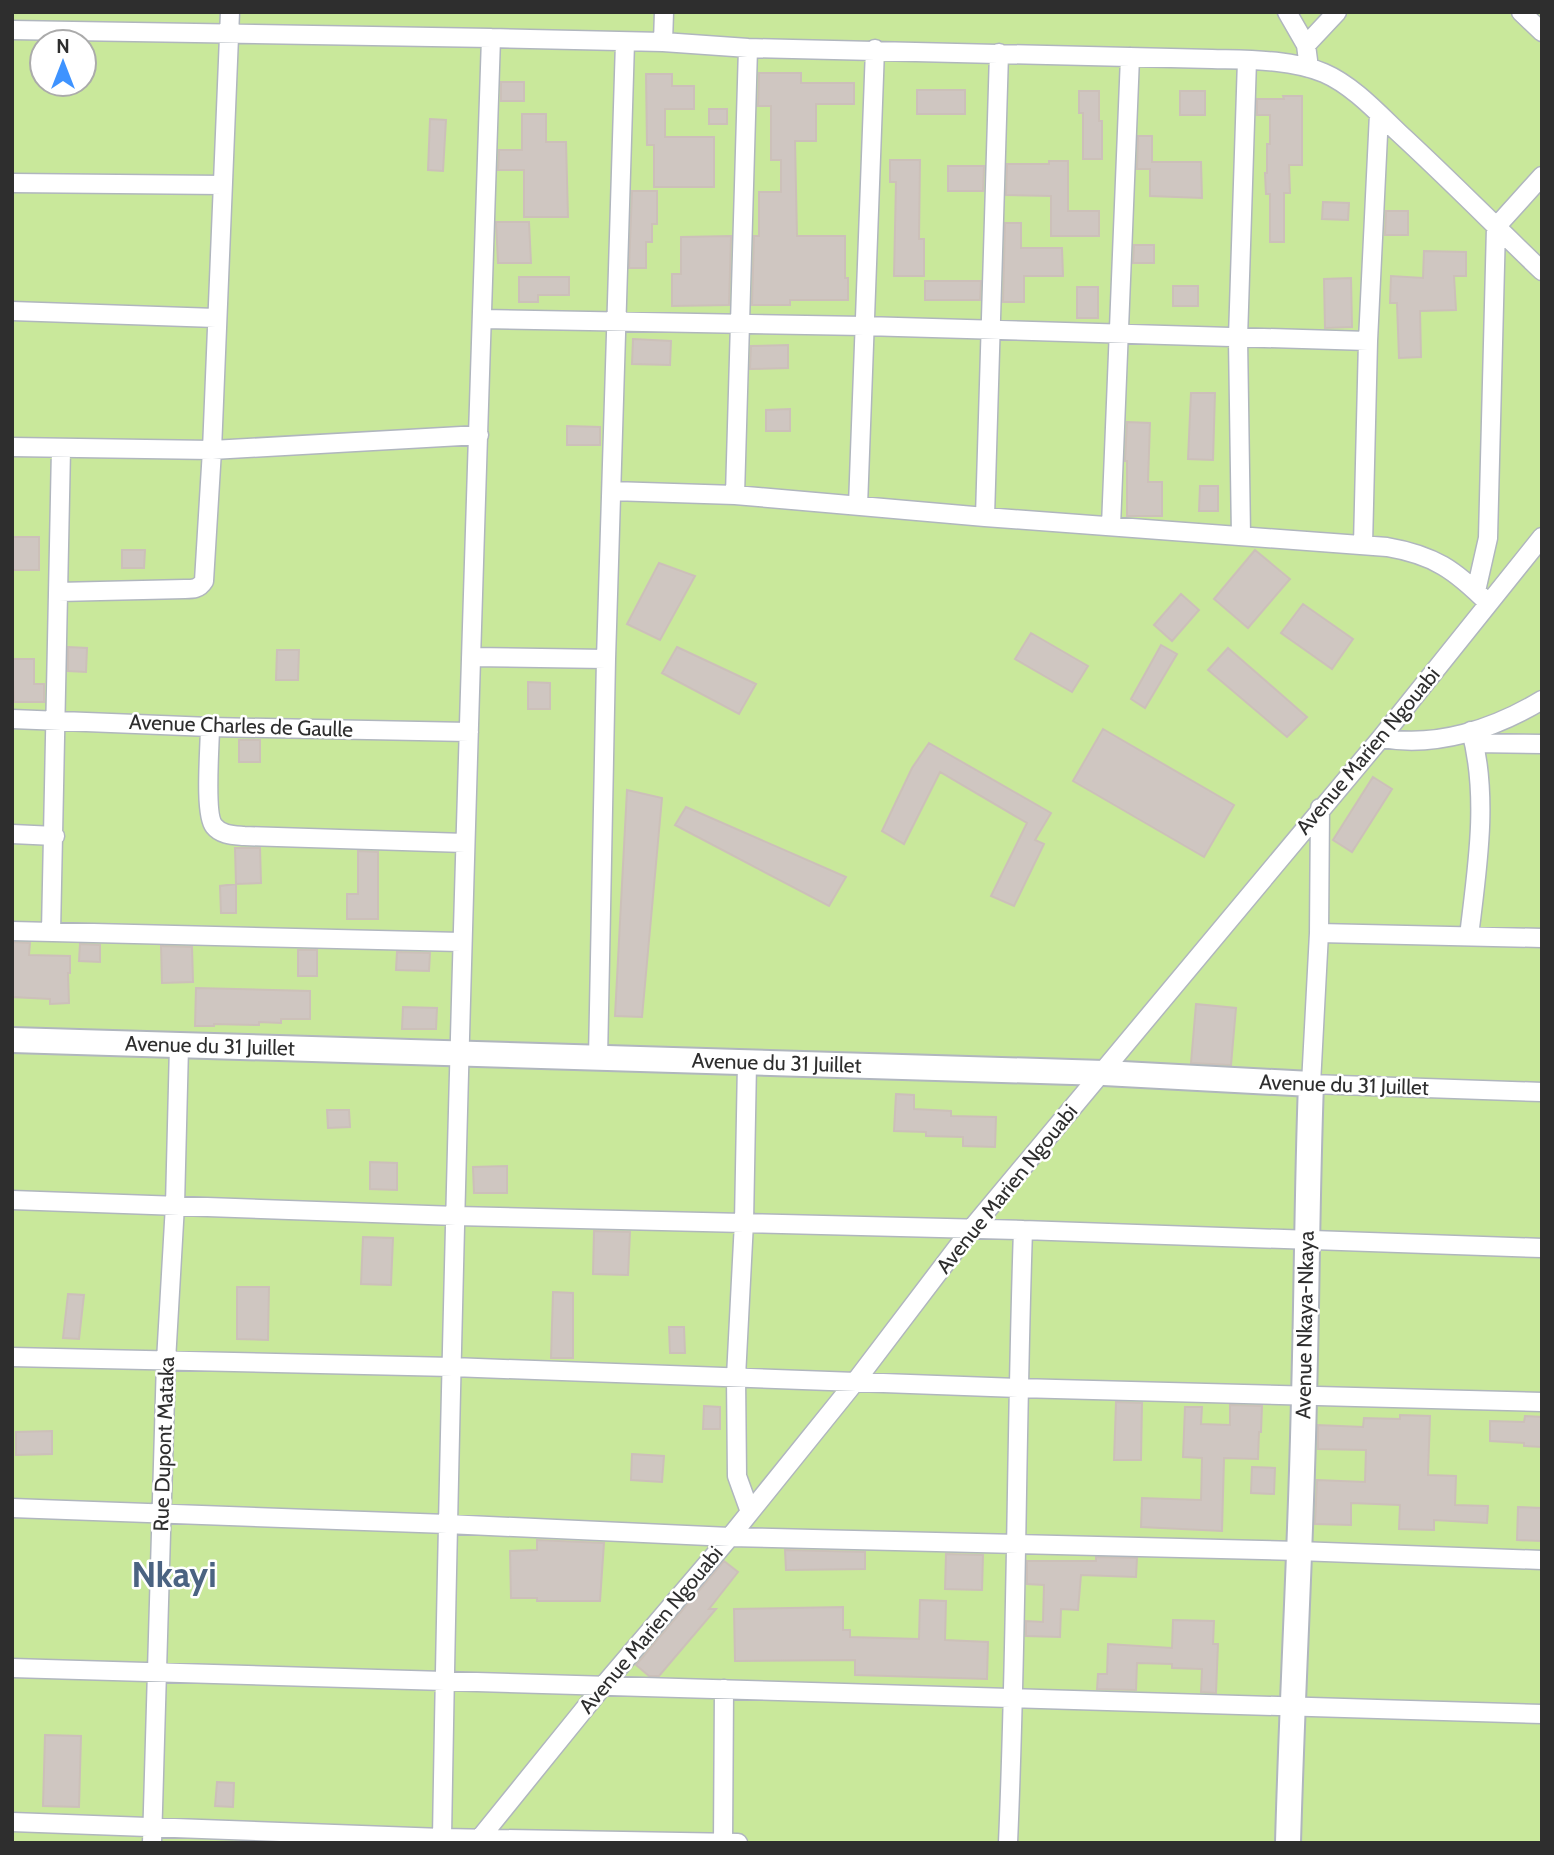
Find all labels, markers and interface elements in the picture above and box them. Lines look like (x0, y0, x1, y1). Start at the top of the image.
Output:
north arrow (28, 28, 98, 98)
text: N (56, 35, 70, 58)
street label: Avenue Marien Ngouabi (1290, 662, 1445, 839)
street label: Avenue Charles de Gaulle (129, 709, 354, 742)
street label: Avenue du 31 Juillet (125, 1030, 295, 1061)
street label: Avenue du 31 Juillet (691, 1048, 862, 1078)
street label: Avenue du 31 Juillet (1259, 1069, 1429, 1100)
street label: Avenue Marien Ngouabi (931, 1099, 1082, 1278)
street label: Avenue Nkaya-Nkaya (1290, 1231, 1319, 1419)
street label: Rue Dupont Mataka (148, 1356, 179, 1532)
street label: Avenue Marien Ngouabi (573, 1541, 728, 1718)
district label: Nkayi (131, 1553, 217, 1596)

